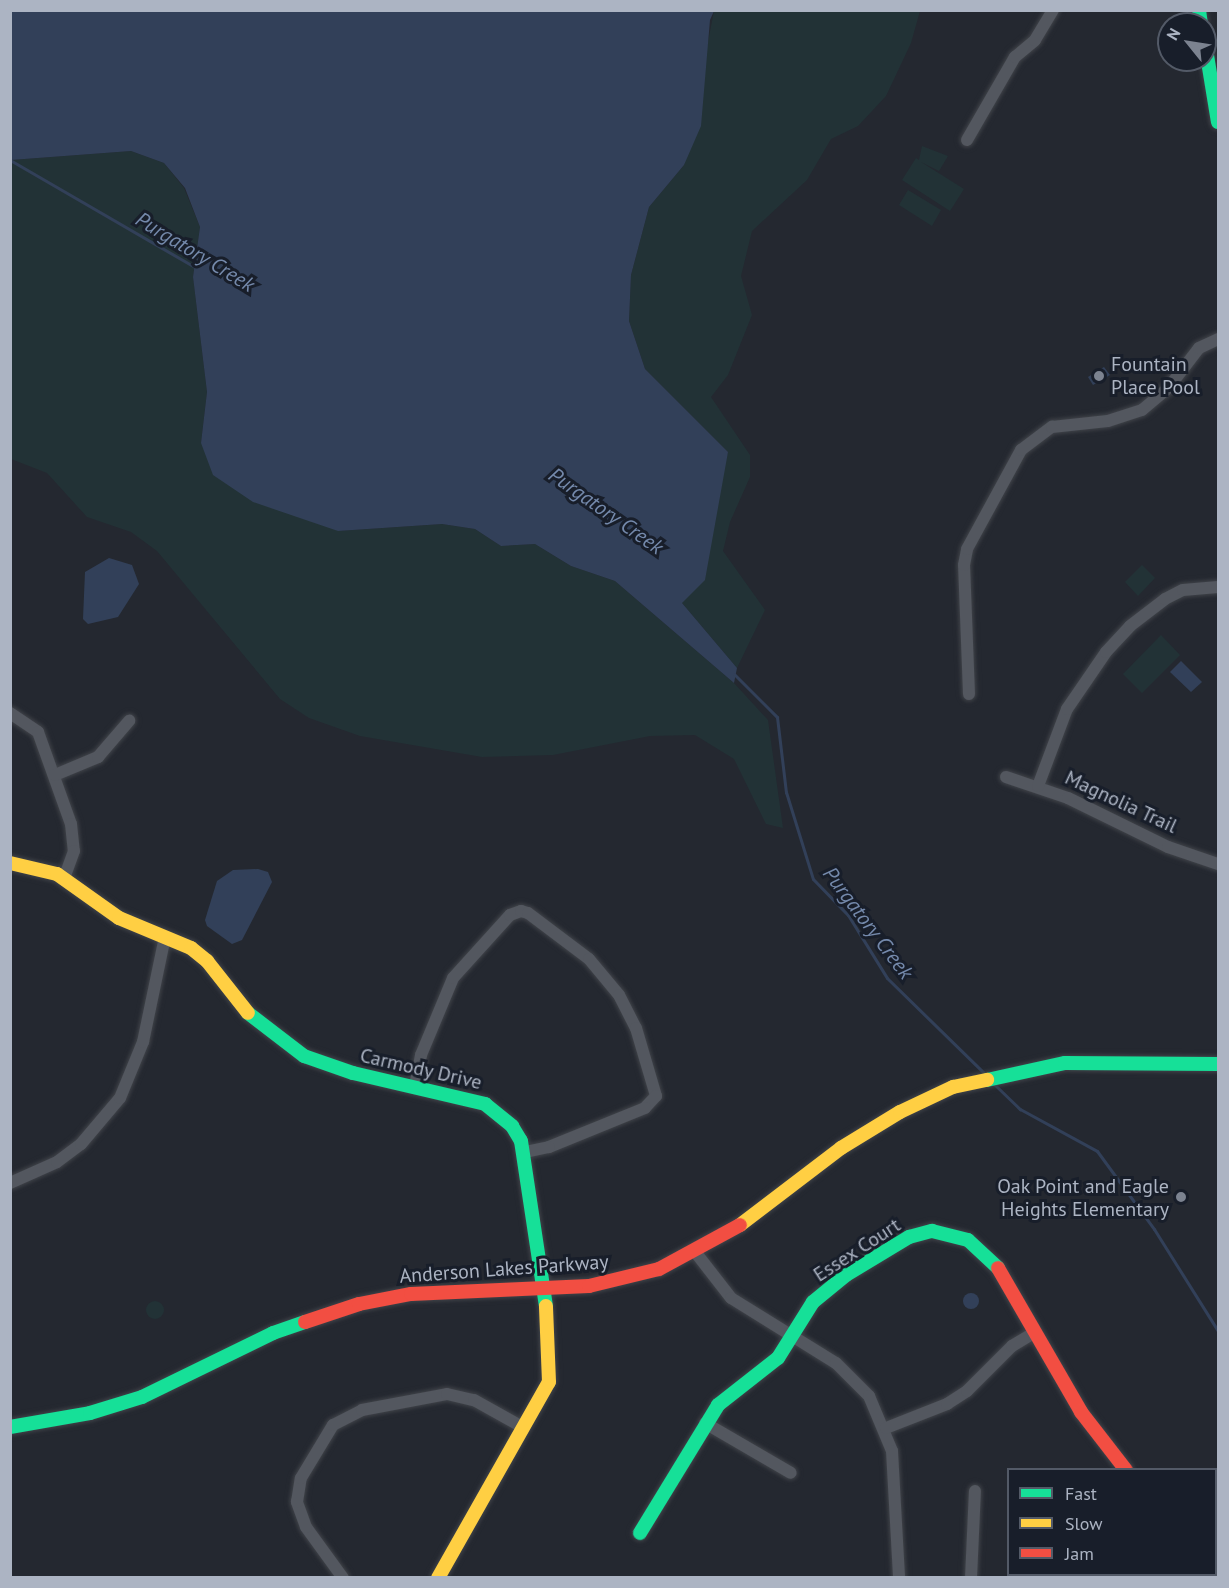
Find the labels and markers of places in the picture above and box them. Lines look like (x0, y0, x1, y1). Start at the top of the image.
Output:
place label: Fountain Place Pool (1111, 352, 1200, 399)
marker: Fountain Place Pool (1092, 369, 1106, 383)
place label: Oak Point and Eagle Heights Elementary (997, 1174, 1169, 1221)
marker: Oak Point and Eagle Heights Elementary (1174, 1190, 1188, 1204)

